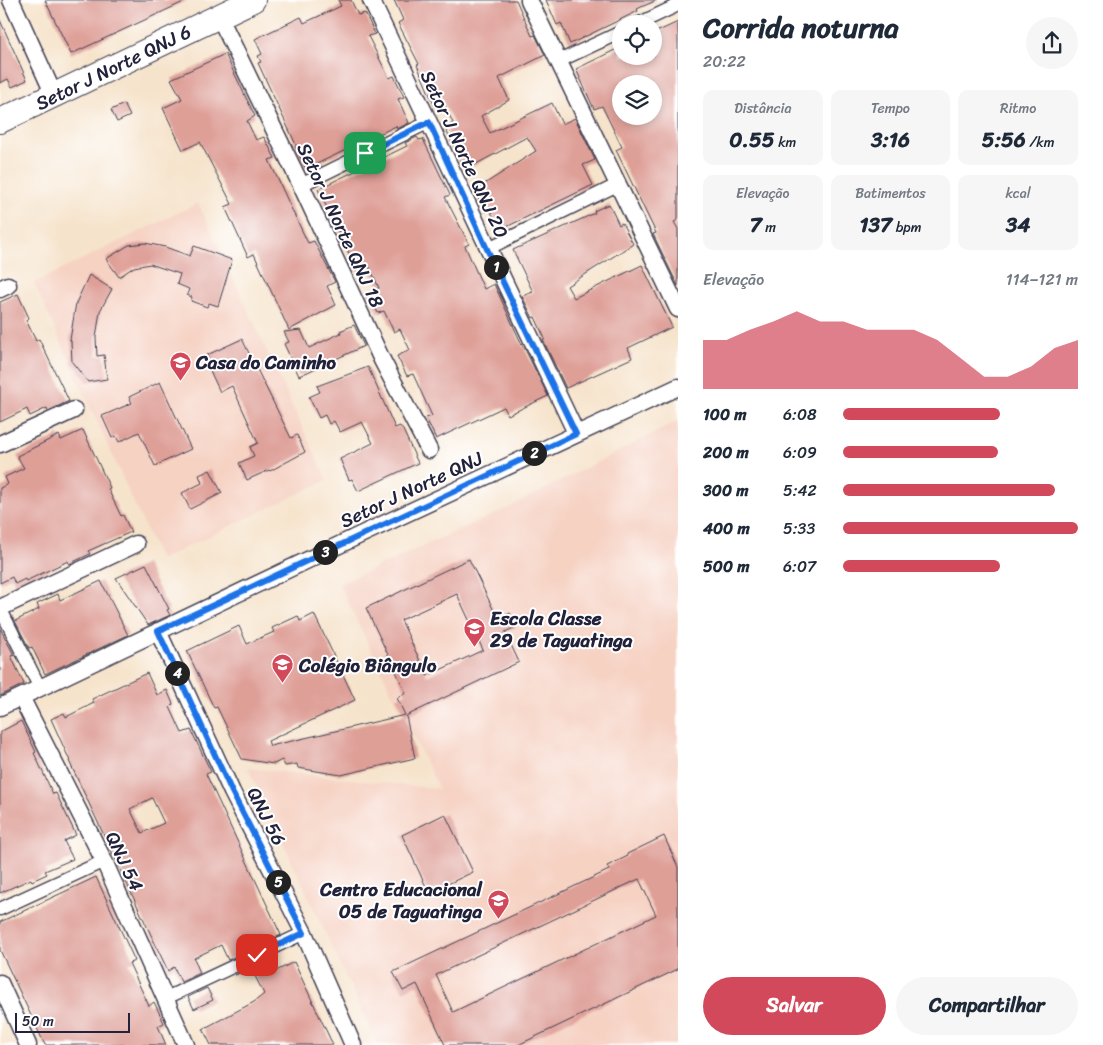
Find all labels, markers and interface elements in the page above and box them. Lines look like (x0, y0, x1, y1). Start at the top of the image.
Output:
text: Corrida noturna (703, 3, 899, 52)
street label: Setor J Norte QNJ 6 (30, 15, 197, 120)
map controls (612, 15, 662, 125)
button: locate (612, 15, 662, 65)
button: share (1026, 17, 1078, 69)
text: 20:22 (703, 47, 746, 76)
street label: Setor J Norte QNJ 20 (411, 65, 518, 244)
button: layers (612, 75, 662, 125)
text: Distância (734, 96, 791, 121)
text: Tempo (871, 96, 910, 121)
text: Ritmo (1000, 96, 1036, 121)
text: 0.55 (729, 121, 775, 159)
text: 3:16 (871, 121, 910, 159)
text: 5:56 (982, 121, 1026, 159)
text: km (775, 130, 796, 155)
text: /km (1026, 130, 1055, 155)
pin (344, 132, 386, 174)
street label: Setor J Norte QNJ 18 (288, 137, 394, 314)
icon: arrive (351, 139, 379, 167)
text: Elevação (736, 181, 790, 206)
text: Batimentos (855, 181, 926, 206)
text: kcal (1005, 181, 1031, 206)
text: 7 (750, 206, 762, 244)
text: 137 (859, 206, 892, 244)
text: 34 (1006, 206, 1030, 244)
text: m (762, 215, 776, 240)
text: bpm (892, 215, 922, 240)
pin: 1 (484, 254, 508, 280)
text: 1 (493, 255, 500, 280)
text: Elevação (703, 265, 764, 294)
text: 114–121 m (1006, 265, 1078, 294)
place label: Casa do Caminho (195, 346, 336, 379)
school or university icon: Casa do Caminho (168, 350, 192, 381)
text: 100 m (703, 400, 747, 429)
text: 6:08 (783, 400, 817, 429)
text: 200 m (703, 438, 749, 467)
text: 6:09 (783, 438, 817, 467)
pin: 2 (522, 440, 546, 466)
street label: Setor J Norte QNJ (334, 441, 489, 537)
text: 2 (530, 441, 539, 466)
text: 300 m (703, 476, 748, 505)
text: 5:42 (783, 476, 817, 505)
text: 400 m (703, 514, 750, 543)
text: 5:33 (783, 514, 815, 543)
pin: 3 (312, 540, 338, 564)
text: 3 (322, 540, 329, 565)
text: 500 m (703, 552, 749, 581)
text: 6:07 (783, 552, 816, 581)
place label: Escola Classe 29 de Taguatinga (489, 602, 633, 657)
school or university icon: Escola Classe 29 de Taguatinga (462, 617, 486, 648)
place label: Colégio Biângulo (298, 649, 437, 682)
school or university icon: Colégio Biângulo (271, 653, 295, 684)
pin: 4 (164, 660, 190, 686)
text: 4 (173, 661, 182, 686)
street label: QNJ 56 (238, 781, 295, 851)
street label: QNJ 54 (96, 826, 153, 897)
pin: 5 (266, 870, 290, 894)
text: 5 (274, 870, 283, 895)
place label: Centro Educacional 05 de Taguatinga (319, 873, 484, 928)
school or university icon: Centro Educacional 05 de Taguatinga (486, 888, 510, 919)
pin (236, 934, 278, 976)
icon: check (243, 941, 271, 969)
button: Salvar (703, 977, 886, 1035)
button: Compartilhar (896, 977, 1078, 1035)
text: 50 m (22, 1009, 54, 1034)
scale bar (15, 1010, 130, 1033)

